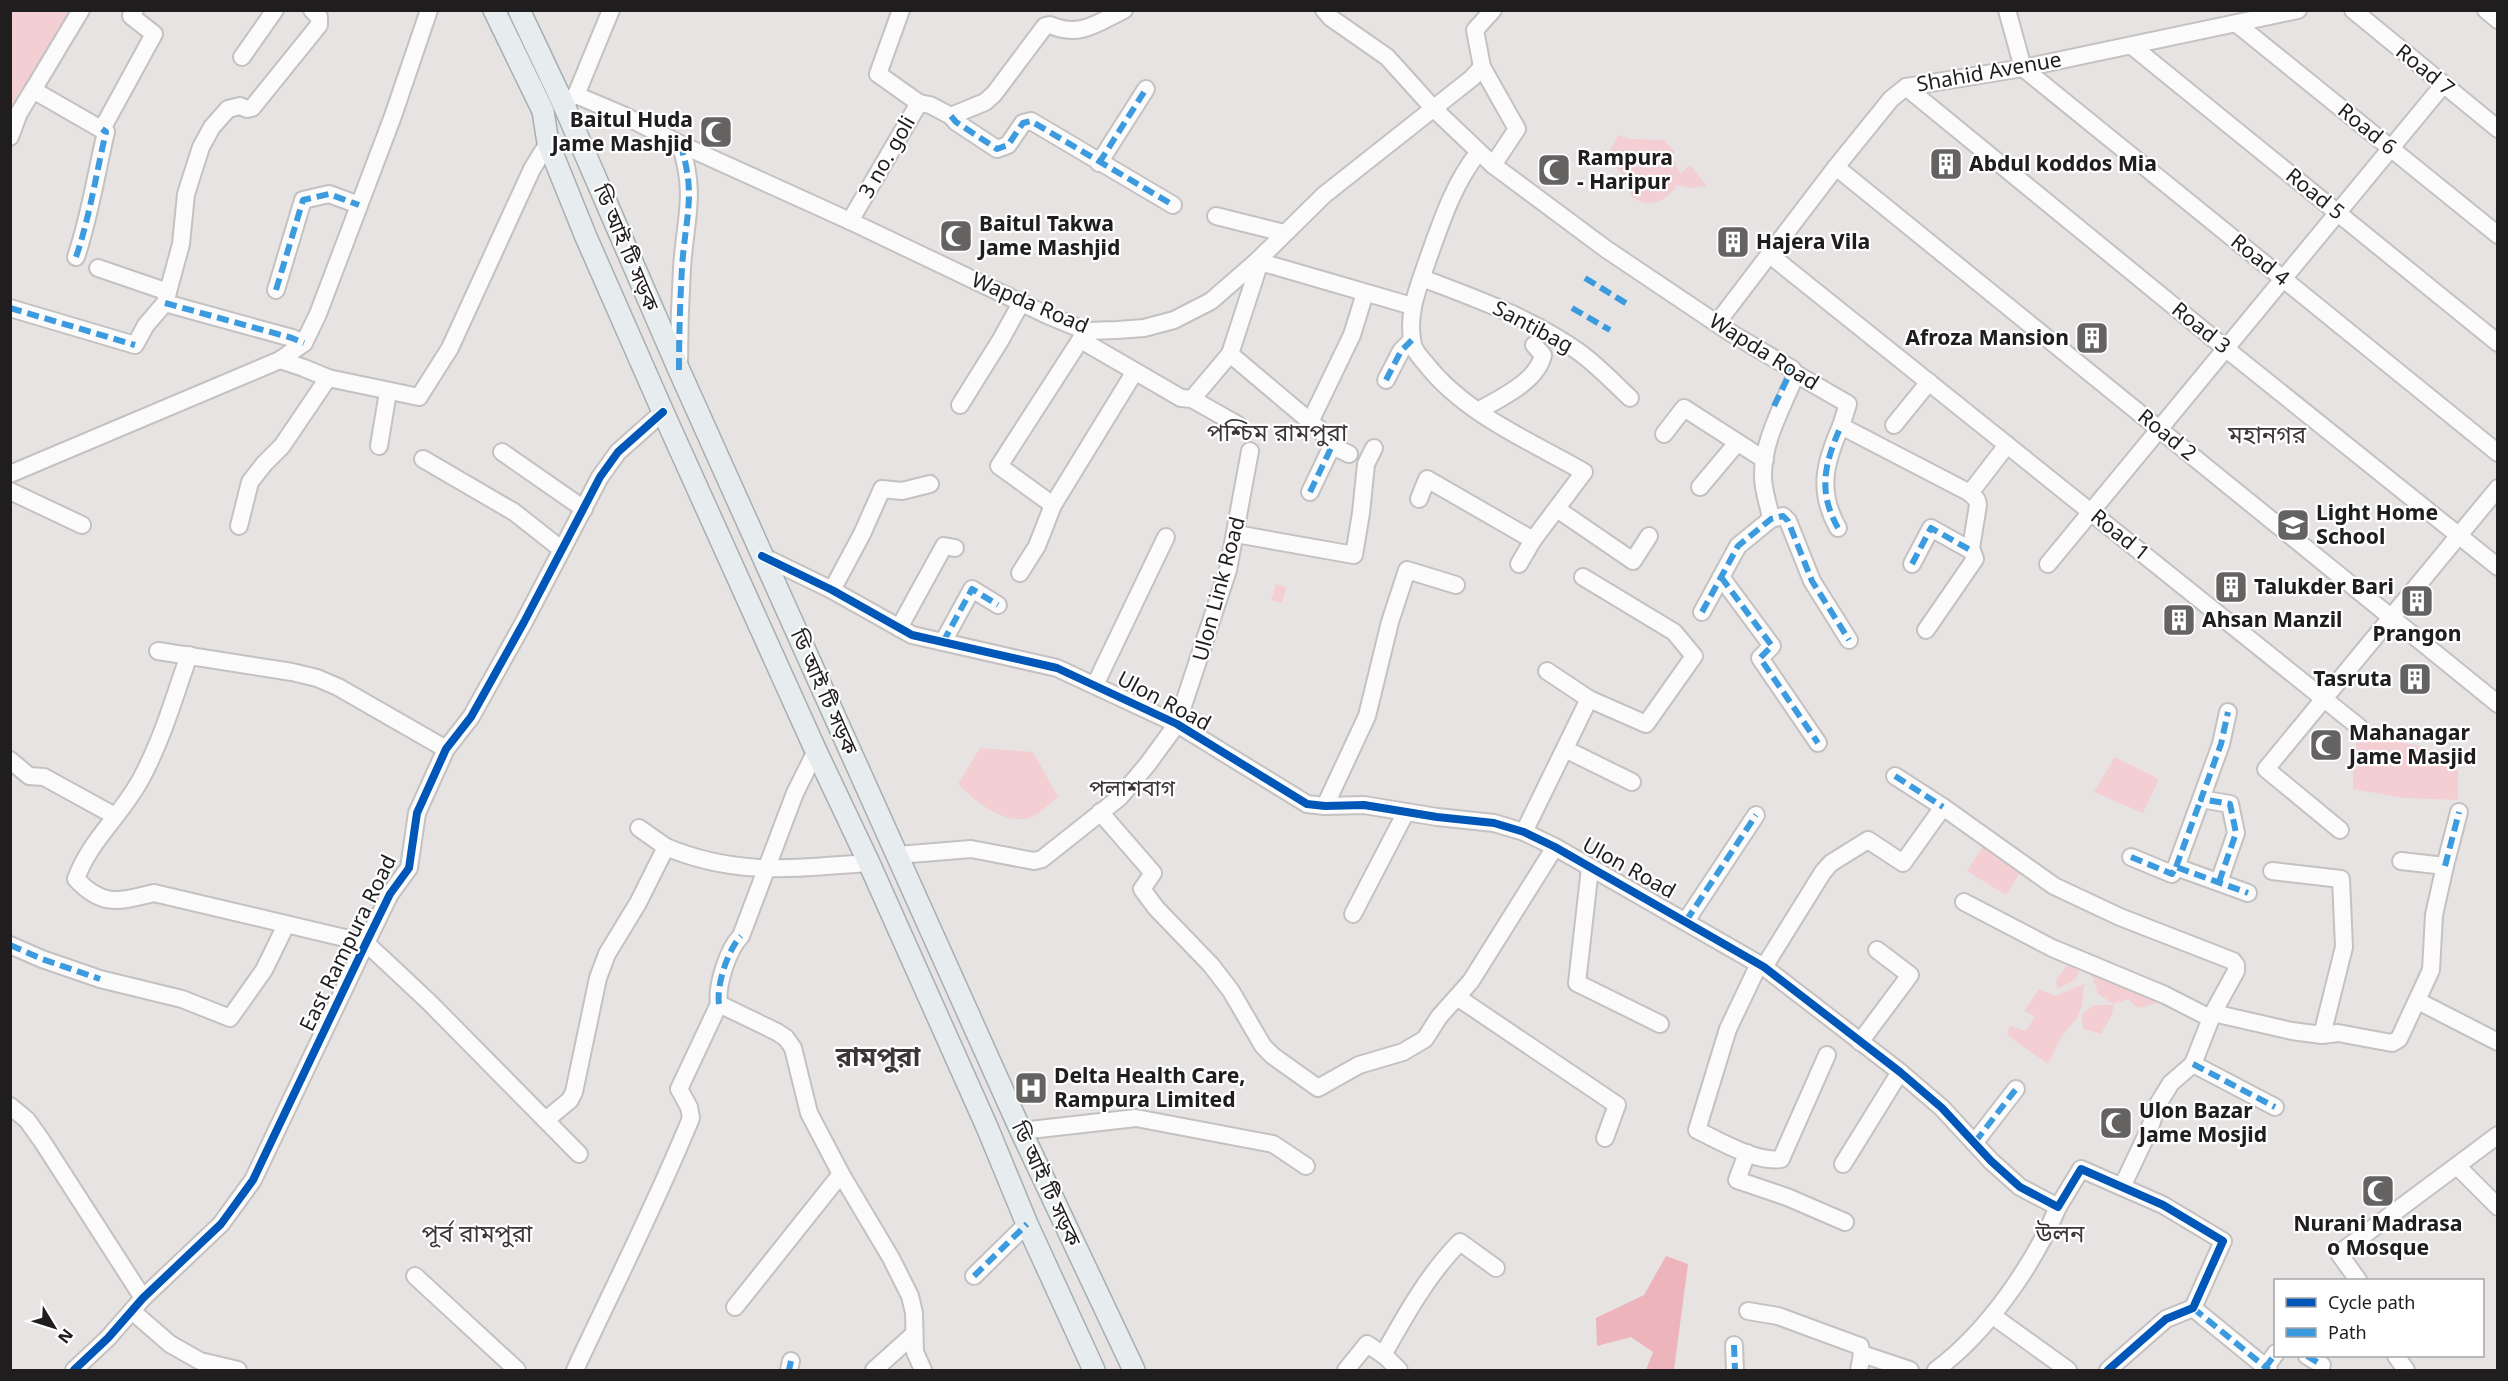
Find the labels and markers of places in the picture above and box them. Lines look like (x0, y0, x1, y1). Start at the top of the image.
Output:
place label: Baitul Huda Jame Mashjid (550, 108, 693, 160)
mosque icon: Baitul Huda Jame Mashjid (698, 114, 734, 150)
place label: Rampura - Haripur (1577, 146, 1673, 198)
building icon: Abdul koddos Mia (1928, 146, 1964, 182)
mosque icon: Rampura - Haripur (1536, 152, 1572, 188)
place label: Abdul koddos Mia (1969, 152, 2157, 180)
place label: Baitul Takwa Jame Mashjid (977, 212, 1120, 264)
mosque icon: Baitul Takwa Jame Mashjid (938, 218, 974, 254)
building icon: Hajera Vila (1715, 224, 1751, 260)
place label: Hajera Vila (1756, 230, 1870, 258)
building icon: Afroza Mansion (2074, 320, 2110, 356)
place label: Afroza Mansion (1905, 326, 2069, 354)
place label: Light Home School (2316, 501, 2438, 553)
school or university icon: Light Home School (2275, 507, 2311, 543)
building icon: Talukder Bari (2213, 569, 2249, 605)
place label: Talukder Bari (2254, 575, 2394, 603)
building icon: Prangon (2399, 583, 2435, 619)
building icon: Ahsan Manzil (2161, 602, 2197, 638)
place label: Ahsan Manzil (2202, 608, 2342, 636)
place label: Prangon (2373, 622, 2461, 650)
building icon: Tasruta (2397, 661, 2433, 697)
place label: Tasruta (2313, 667, 2392, 695)
place label: Mahanagar Jame Masjid (2347, 721, 2477, 773)
mosque icon: Mahanagar Jame Masjid (2308, 727, 2344, 763)
place label: Delta Health Care, Rampura Limited (1054, 1064, 1245, 1116)
hospital icon: Delta Health Care, Rampura Limited (1013, 1070, 1049, 1106)
place label: Ulon Bazar Jame Mosjid (2137, 1099, 2267, 1151)
mosque icon: Ulon Bazar Jame Mosjid (2098, 1105, 2134, 1141)
mosque icon: Nurani Madrasa o Mosque (2360, 1173, 2396, 1209)
place label: Nurani Madrasa o Mosque (2293, 1212, 2463, 1264)

